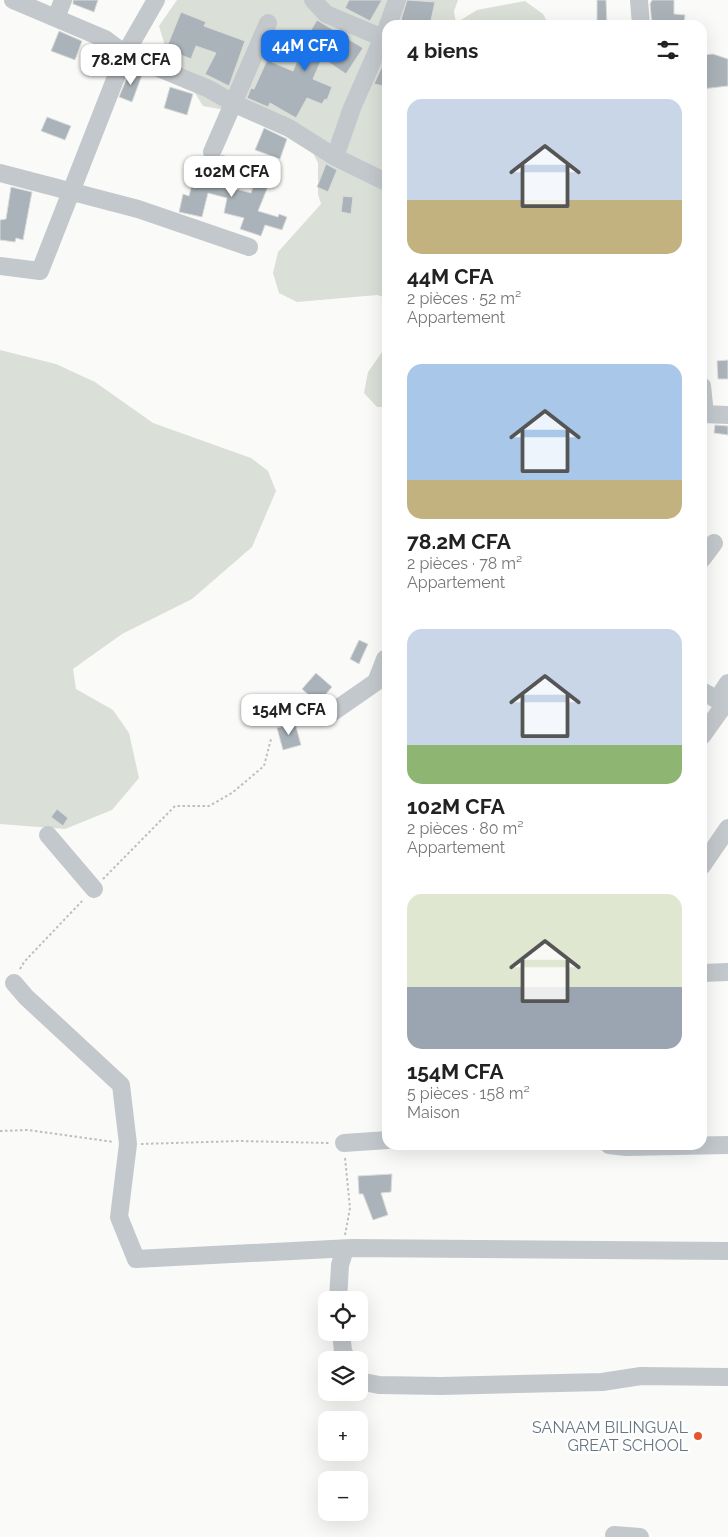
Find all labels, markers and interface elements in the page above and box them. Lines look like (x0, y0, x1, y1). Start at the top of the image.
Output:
pin: 44M CFA (259, 30, 351, 72)
text: 44M CFA (272, 36, 338, 55)
icon: filters (654, 36, 682, 64)
text: 4 biens (407, 38, 478, 63)
pin: 78.2M CFA (74, 44, 188, 86)
text: 78.2M CFA (91, 50, 171, 69)
icon: home (500, 131, 590, 221)
pin: 102M CFA (180, 156, 284, 198)
text: 102M CFA (195, 162, 269, 181)
text: 44M CFA (407, 264, 494, 289)
text: 2 pièces · 52 m² (407, 289, 521, 308)
text: Appartement (407, 308, 505, 327)
icon: home (500, 396, 590, 486)
text: 78.2M CFA (407, 529, 511, 554)
text: 2 pièces · 78 m² (407, 554, 522, 573)
text: Appartement (407, 573, 505, 592)
icon: home (500, 661, 590, 751)
pin: 154M CFA (237, 694, 341, 736)
text: 154M CFA (252, 700, 326, 719)
text: 102M CFA (407, 794, 505, 819)
text: 2 pièces · 80 m² (407, 819, 523, 838)
text: Appartement (407, 838, 505, 857)
icon: home (500, 926, 590, 1016)
text: 154M CFA (407, 1059, 504, 1084)
text: 5 pièces · 158 m² (407, 1084, 530, 1103)
text: Maison (407, 1103, 460, 1122)
map controls (318, 1291, 368, 1521)
button: locate (318, 1291, 368, 1341)
button: layers (318, 1351, 368, 1401)
button: + (318, 1411, 368, 1461)
place label: SANAAM BILINGUAL GREAT SCHOOL (532, 1418, 689, 1455)
marker: SANAAM BILINGUAL GREAT SCHOOL (692, 1430, 704, 1442)
button: − (318, 1471, 368, 1521)

